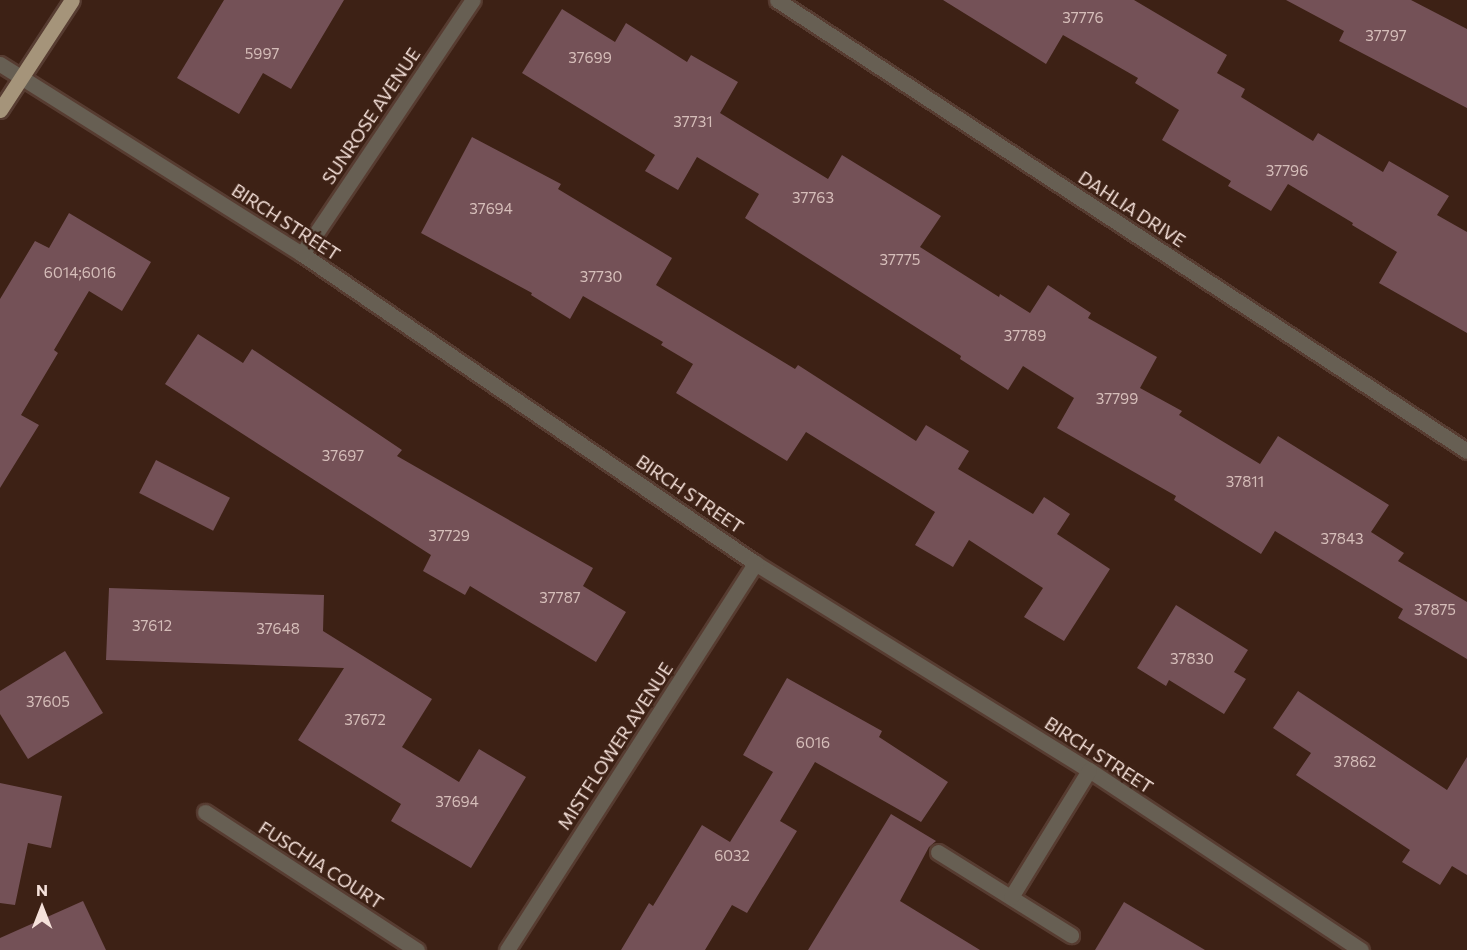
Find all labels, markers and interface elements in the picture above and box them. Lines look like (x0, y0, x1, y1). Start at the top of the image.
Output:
house number: 37776 (1062, 9, 1104, 27)
house number: 37797 (1365, 27, 1407, 45)
street label: SUNROSE AVENUE (317, 44, 425, 188)
house number: 5997 (245, 45, 279, 63)
house number: 37699 (568, 49, 612, 67)
house number: 37731 (673, 113, 713, 131)
house number: 37796 (1266, 162, 1308, 180)
street label: DAHLIA DRIVE (1074, 166, 1190, 252)
street label: BIRCH STREET (228, 179, 344, 265)
house number: 37763 (792, 189, 834, 207)
house number: 37694 (469, 200, 513, 218)
house number: 37775 (880, 251, 920, 269)
house number: 6014;6016 (44, 264, 116, 282)
house number: 37730 (580, 268, 622, 286)
house number: 37789 (1004, 327, 1046, 345)
house number: 37799 (1096, 390, 1138, 408)
house number: 37697 (322, 447, 364, 465)
street label: BIRCH STREET (632, 450, 748, 538)
house number: 37811 (1226, 473, 1264, 491)
house number: 37729 (428, 527, 470, 545)
house number: 37843 (1320, 530, 1364, 548)
house number: 37787 (539, 589, 581, 607)
house number: 37875 (1414, 601, 1456, 619)
house number: 37612 (132, 617, 172, 635)
house number: 37648 (256, 620, 300, 638)
house number: 37830 (1170, 650, 1214, 668)
street label: MISTFLOWER AVENUE (553, 658, 677, 834)
house number: 37605 (26, 693, 70, 711)
house number: 37672 (344, 711, 386, 729)
street label: BIRCH STREET (1041, 712, 1157, 798)
house number: 6016 (796, 734, 830, 752)
house number: 37862 (1334, 753, 1376, 771)
house number: 37694 (435, 793, 479, 811)
street label: FUSCHIA COURT (255, 817, 387, 913)
house number: 6032 (714, 847, 750, 865)
north arrow (12, 878, 72, 938)
text: N (36, 880, 48, 899)

